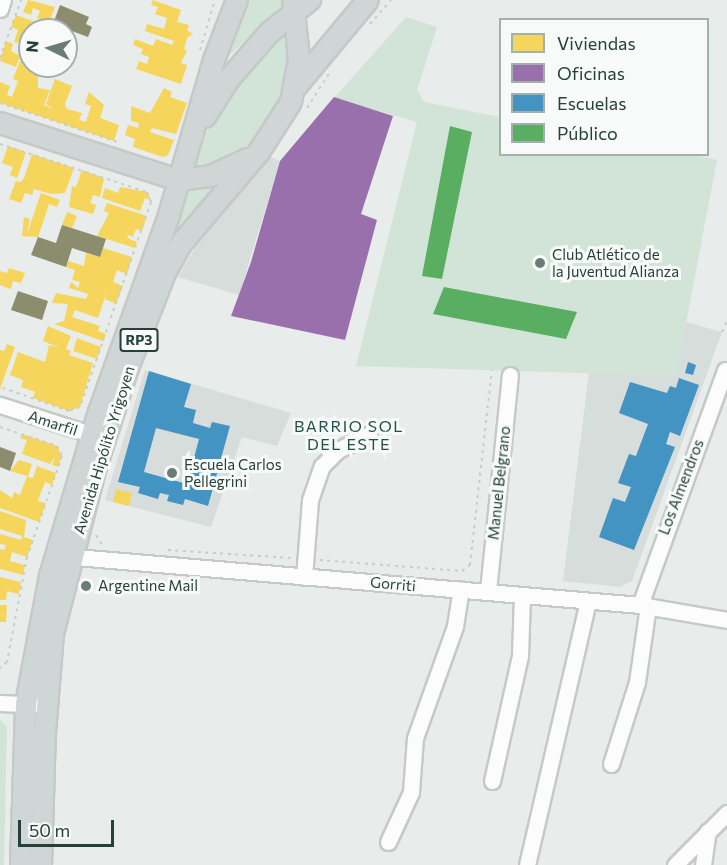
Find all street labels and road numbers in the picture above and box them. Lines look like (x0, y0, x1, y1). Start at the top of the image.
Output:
road number: RP3 (120, 329, 158, 351)
street label: Avenida Hipólito Yrigoyen (70, 364, 138, 536)
street label: Amarfil (26, 407, 80, 439)
street label: Manuel Belgrano (484, 425, 514, 541)
street label: Los Almendros (655, 437, 707, 537)
street label: Gorriti (369, 573, 417, 595)

